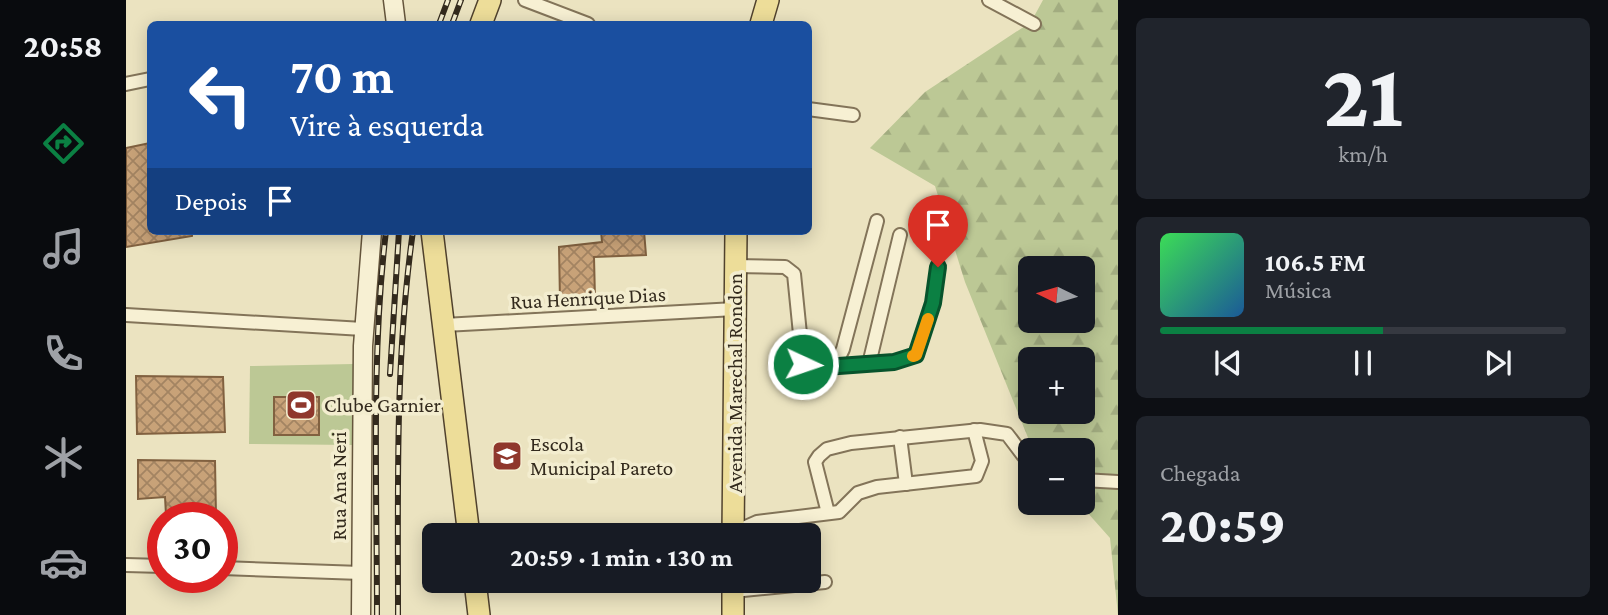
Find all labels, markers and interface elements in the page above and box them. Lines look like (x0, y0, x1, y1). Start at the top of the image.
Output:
text: 20:58 (24, 28, 102, 64)
text: 21 (1323, 44, 1403, 146)
icon: left (175, 49, 266, 140)
text: 70 m (290, 49, 394, 104)
text: Vire à esquerda (290, 107, 484, 143)
icon: directions (39, 119, 88, 168)
text: km/h (1338, 141, 1388, 167)
icon: arrive (261, 182, 299, 220)
text: Depois (175, 187, 247, 216)
pin (908, 195, 968, 267)
icon: arrive (919, 206, 957, 244)
icon: music (39, 224, 88, 273)
text: 106.5 FM (1265, 248, 1366, 277)
north arrow (1018, 256, 1096, 332)
map controls (1018, 256, 1095, 515)
street label: Avenida Marechal Rondon (723, 273, 747, 493)
text: Música (1265, 277, 1332, 303)
street label: Rua Henrique Dias (510, 282, 666, 314)
position arrow (766, 327, 840, 401)
icon: phone (39, 329, 88, 378)
icon: previous (1209, 344, 1247, 382)
icon: pause (1344, 344, 1382, 382)
icon: next (1479, 344, 1517, 382)
button: + (1018, 347, 1095, 424)
sports icon: Clube Garnier (284, 388, 318, 422)
place label: Clube Garnier (324, 393, 441, 417)
street label: Rua Ana Neri (327, 431, 351, 540)
place label: Escola Municipal Pareto (530, 432, 673, 480)
icon: climate (39, 433, 88, 482)
button: − (1018, 438, 1095, 515)
school or university icon: Escola Municipal Pareto (490, 439, 524, 473)
text: Chegada (1160, 460, 1240, 486)
text: 20:59 (1160, 495, 1286, 553)
speed limit sign: 30 (147, 502, 238, 593)
icon: car (39, 538, 88, 587)
text: 20:59 · 1 min · 130 m (510, 543, 733, 572)

